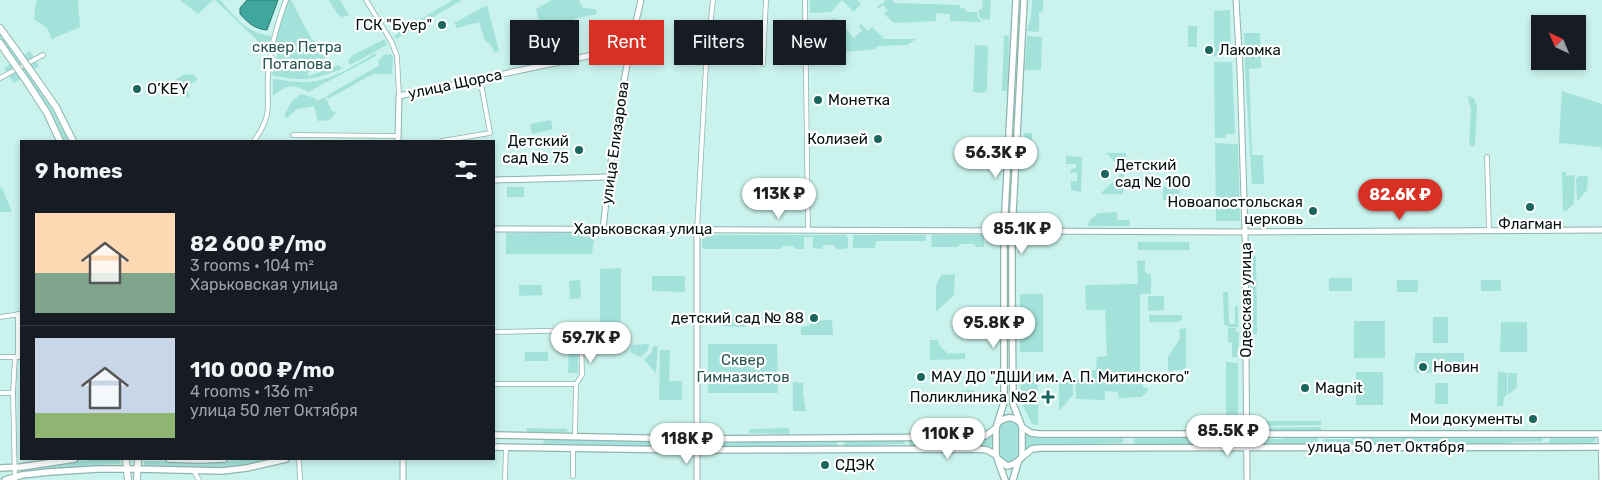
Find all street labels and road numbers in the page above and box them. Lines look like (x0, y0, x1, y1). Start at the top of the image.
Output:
street label: улица Щорса (406, 65, 504, 103)
street label: улица Елизарова (597, 80, 633, 206)
street label: Харьковская улица (574, 220, 712, 238)
street label: Одесская улица (1237, 242, 1255, 358)
street label: улица 50 лет Октября (1307, 438, 1465, 456)

